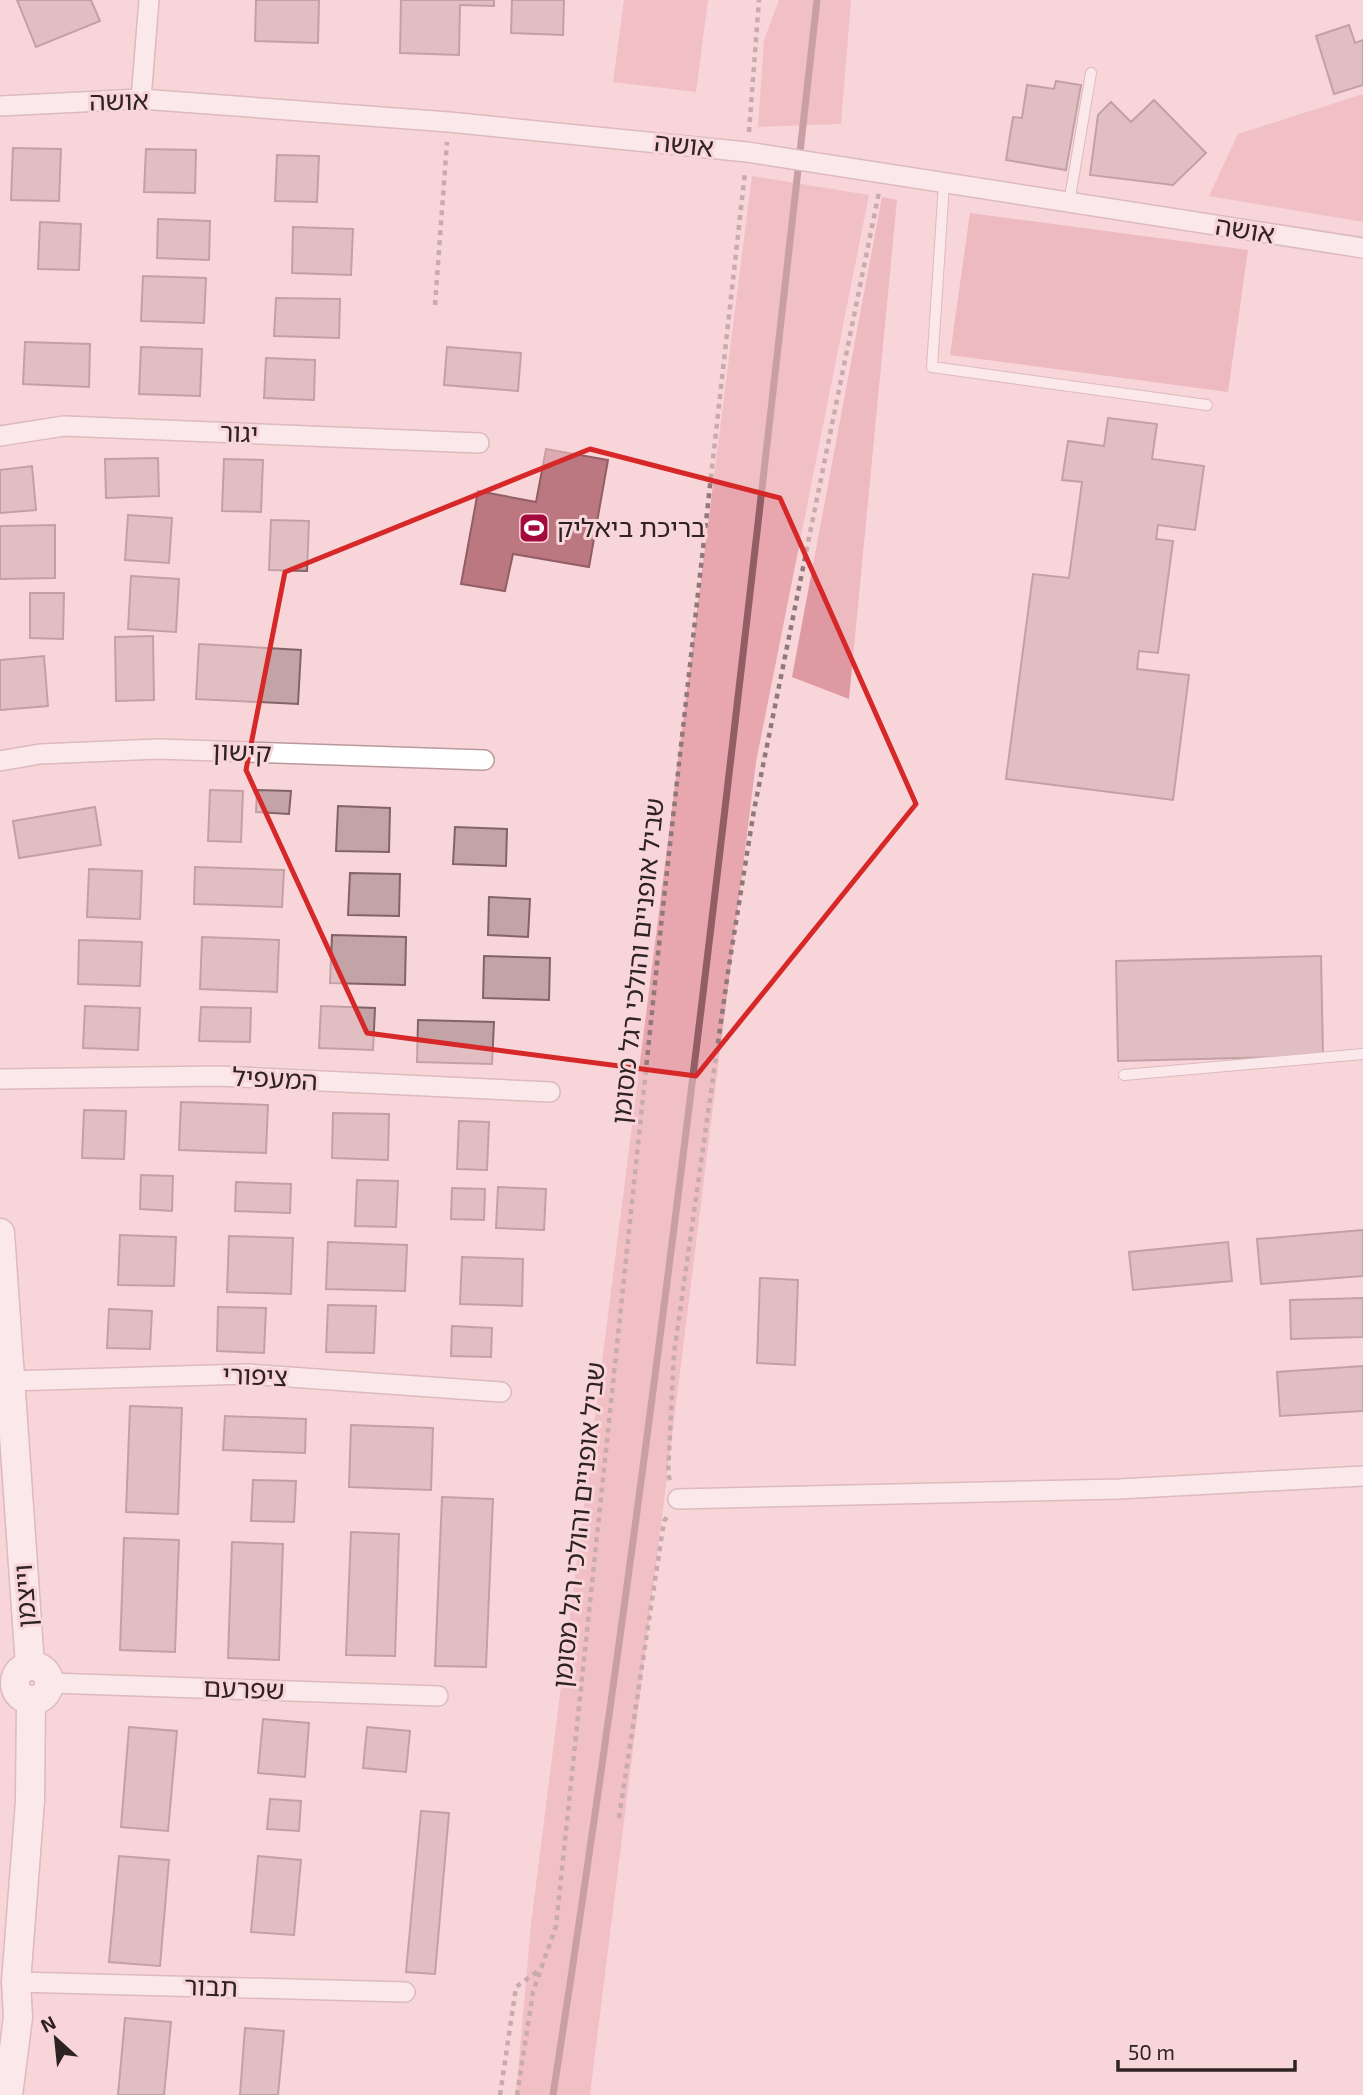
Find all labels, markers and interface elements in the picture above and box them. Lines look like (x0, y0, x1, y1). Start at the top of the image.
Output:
street label: אושה (89, 83, 149, 116)
street label: אושה (653, 125, 715, 162)
street label: אושה (1213, 209, 1277, 248)
street label: יגור (219, 415, 259, 448)
sports icon: בריכת ביאליק (517, 511, 551, 545)
place label: בריכת ביאליק (557, 511, 706, 542)
street label: קישון (212, 734, 272, 767)
street label: שביל אופניים והולכי רגל מסומן (604, 796, 669, 1126)
street label: המעפיל (231, 1060, 319, 1095)
street label: ציפורי (222, 1358, 288, 1391)
street label: שביל אופניים והולכי רגל מסומן (545, 1360, 610, 1690)
street label: וייצמן (6, 1563, 41, 1629)
street label: שפרעם (203, 1671, 285, 1704)
street label: תבור (184, 1969, 238, 2002)
north arrow (21, 2004, 91, 2074)
text: N (37, 2010, 59, 2037)
scale bar (1118, 2028, 1295, 2072)
text: 50 m (1128, 2039, 1175, 2064)

